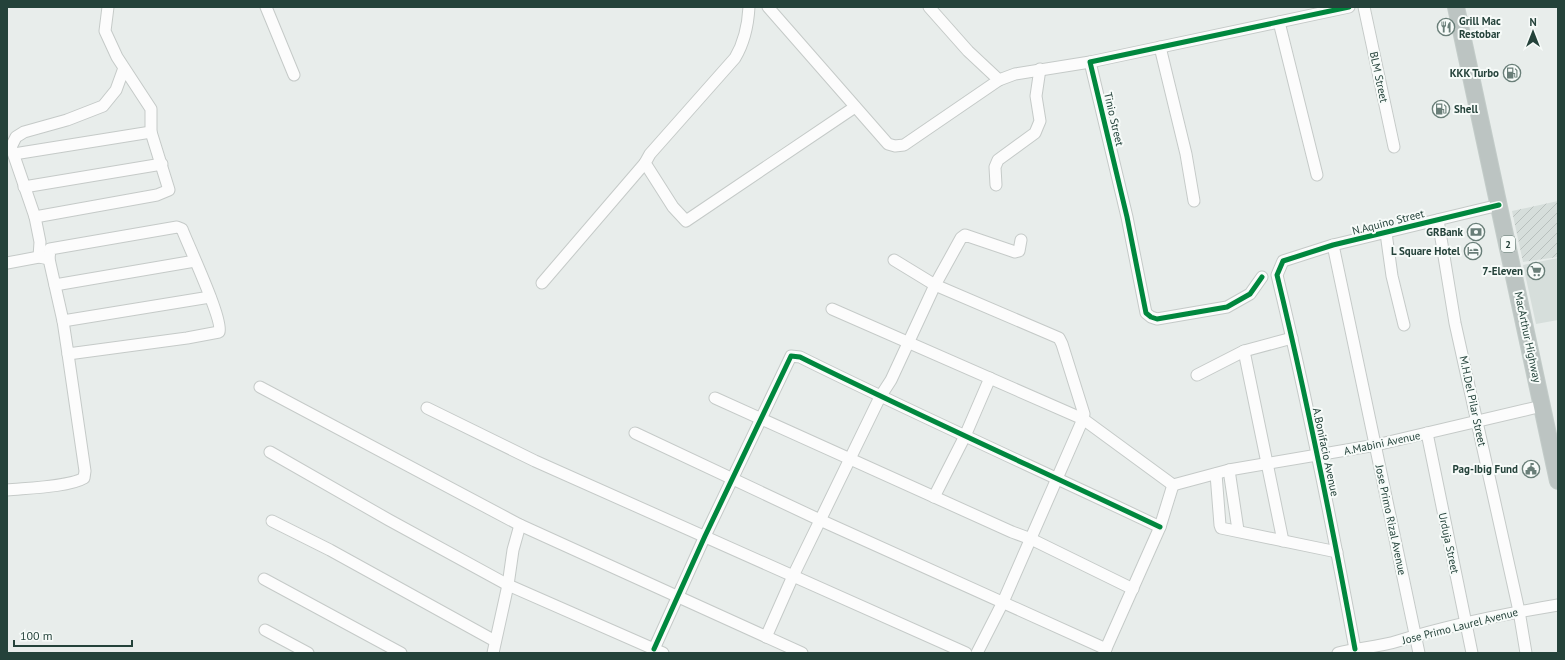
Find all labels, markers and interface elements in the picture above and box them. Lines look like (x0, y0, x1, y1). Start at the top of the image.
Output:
north arrow (1513, 12, 1553, 52)
place label: Grill Mac Restobar (1459, 14, 1501, 41)
text: N (1529, 15, 1537, 29)
restaurant icon: Grill Mac Restobar (1436, 17, 1456, 37)
street label: BLM Street (1367, 50, 1391, 104)
fuel station icon: KKK Turbo (1502, 63, 1522, 83)
place label: KKK Turbo (1450, 66, 1499, 80)
street label: Tinio Street (1101, 91, 1127, 148)
fuel station icon: Shell (1431, 99, 1451, 119)
place label: Shell (1454, 102, 1479, 116)
street label: N.Aquino Street (1351, 206, 1426, 238)
bank icon: GRBank (1466, 222, 1486, 242)
place label: GRBank (1426, 225, 1464, 239)
road number: 2 (1501, 236, 1515, 252)
hotel icon: L Square Hotel (1463, 241, 1483, 261)
place label: L Square Hotel (1391, 244, 1461, 258)
supermarket icon: 7-Eleven (1526, 261, 1546, 281)
place label: 7-Eleven (1482, 264, 1523, 278)
street label: MacArthur Highway (1511, 290, 1545, 385)
street label: M.H.Del Pilar Street (1457, 354, 1489, 448)
street label: A.Bonifacio Avenue (1310, 406, 1342, 498)
street label: A.Mabini Avenue (1342, 428, 1422, 458)
public building icon: Pag-Ibig Fund (1521, 459, 1541, 479)
place label: Pag-Ibig Fund (1453, 462, 1518, 476)
street label: Jose Primo Rizal Avenue (1372, 463, 1410, 577)
street label: Urduja Street (1436, 511, 1462, 575)
street label: Jose Primo Laurel Avenue (1400, 605, 1520, 647)
scale bar (14, 622, 132, 648)
text: 100 m (20, 628, 53, 643)

